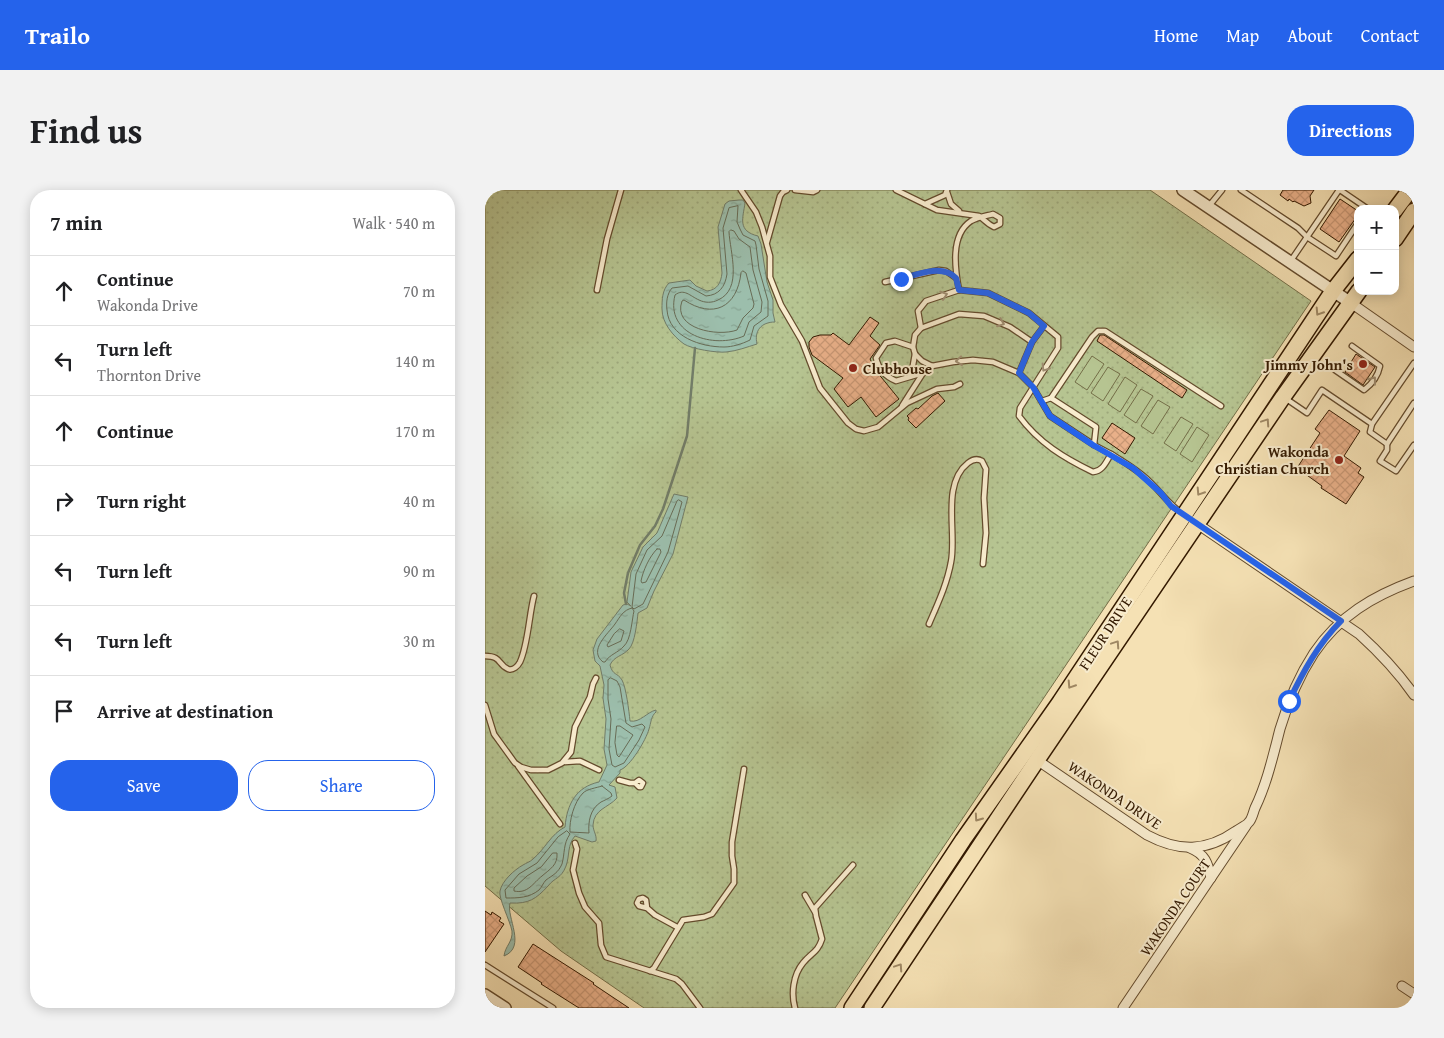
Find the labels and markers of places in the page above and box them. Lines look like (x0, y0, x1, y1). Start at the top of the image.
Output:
place label: Jimmy John's (1262, 354, 1353, 375)
place label: Clubhouse (863, 358, 932, 379)
marker: Jimmy John's (1357, 358, 1369, 370)
marker: Clubhouse (847, 362, 859, 374)
place label: Wakonda Christian Church (1215, 441, 1329, 479)
marker: Wakonda Christian Church (1333, 454, 1345, 466)

